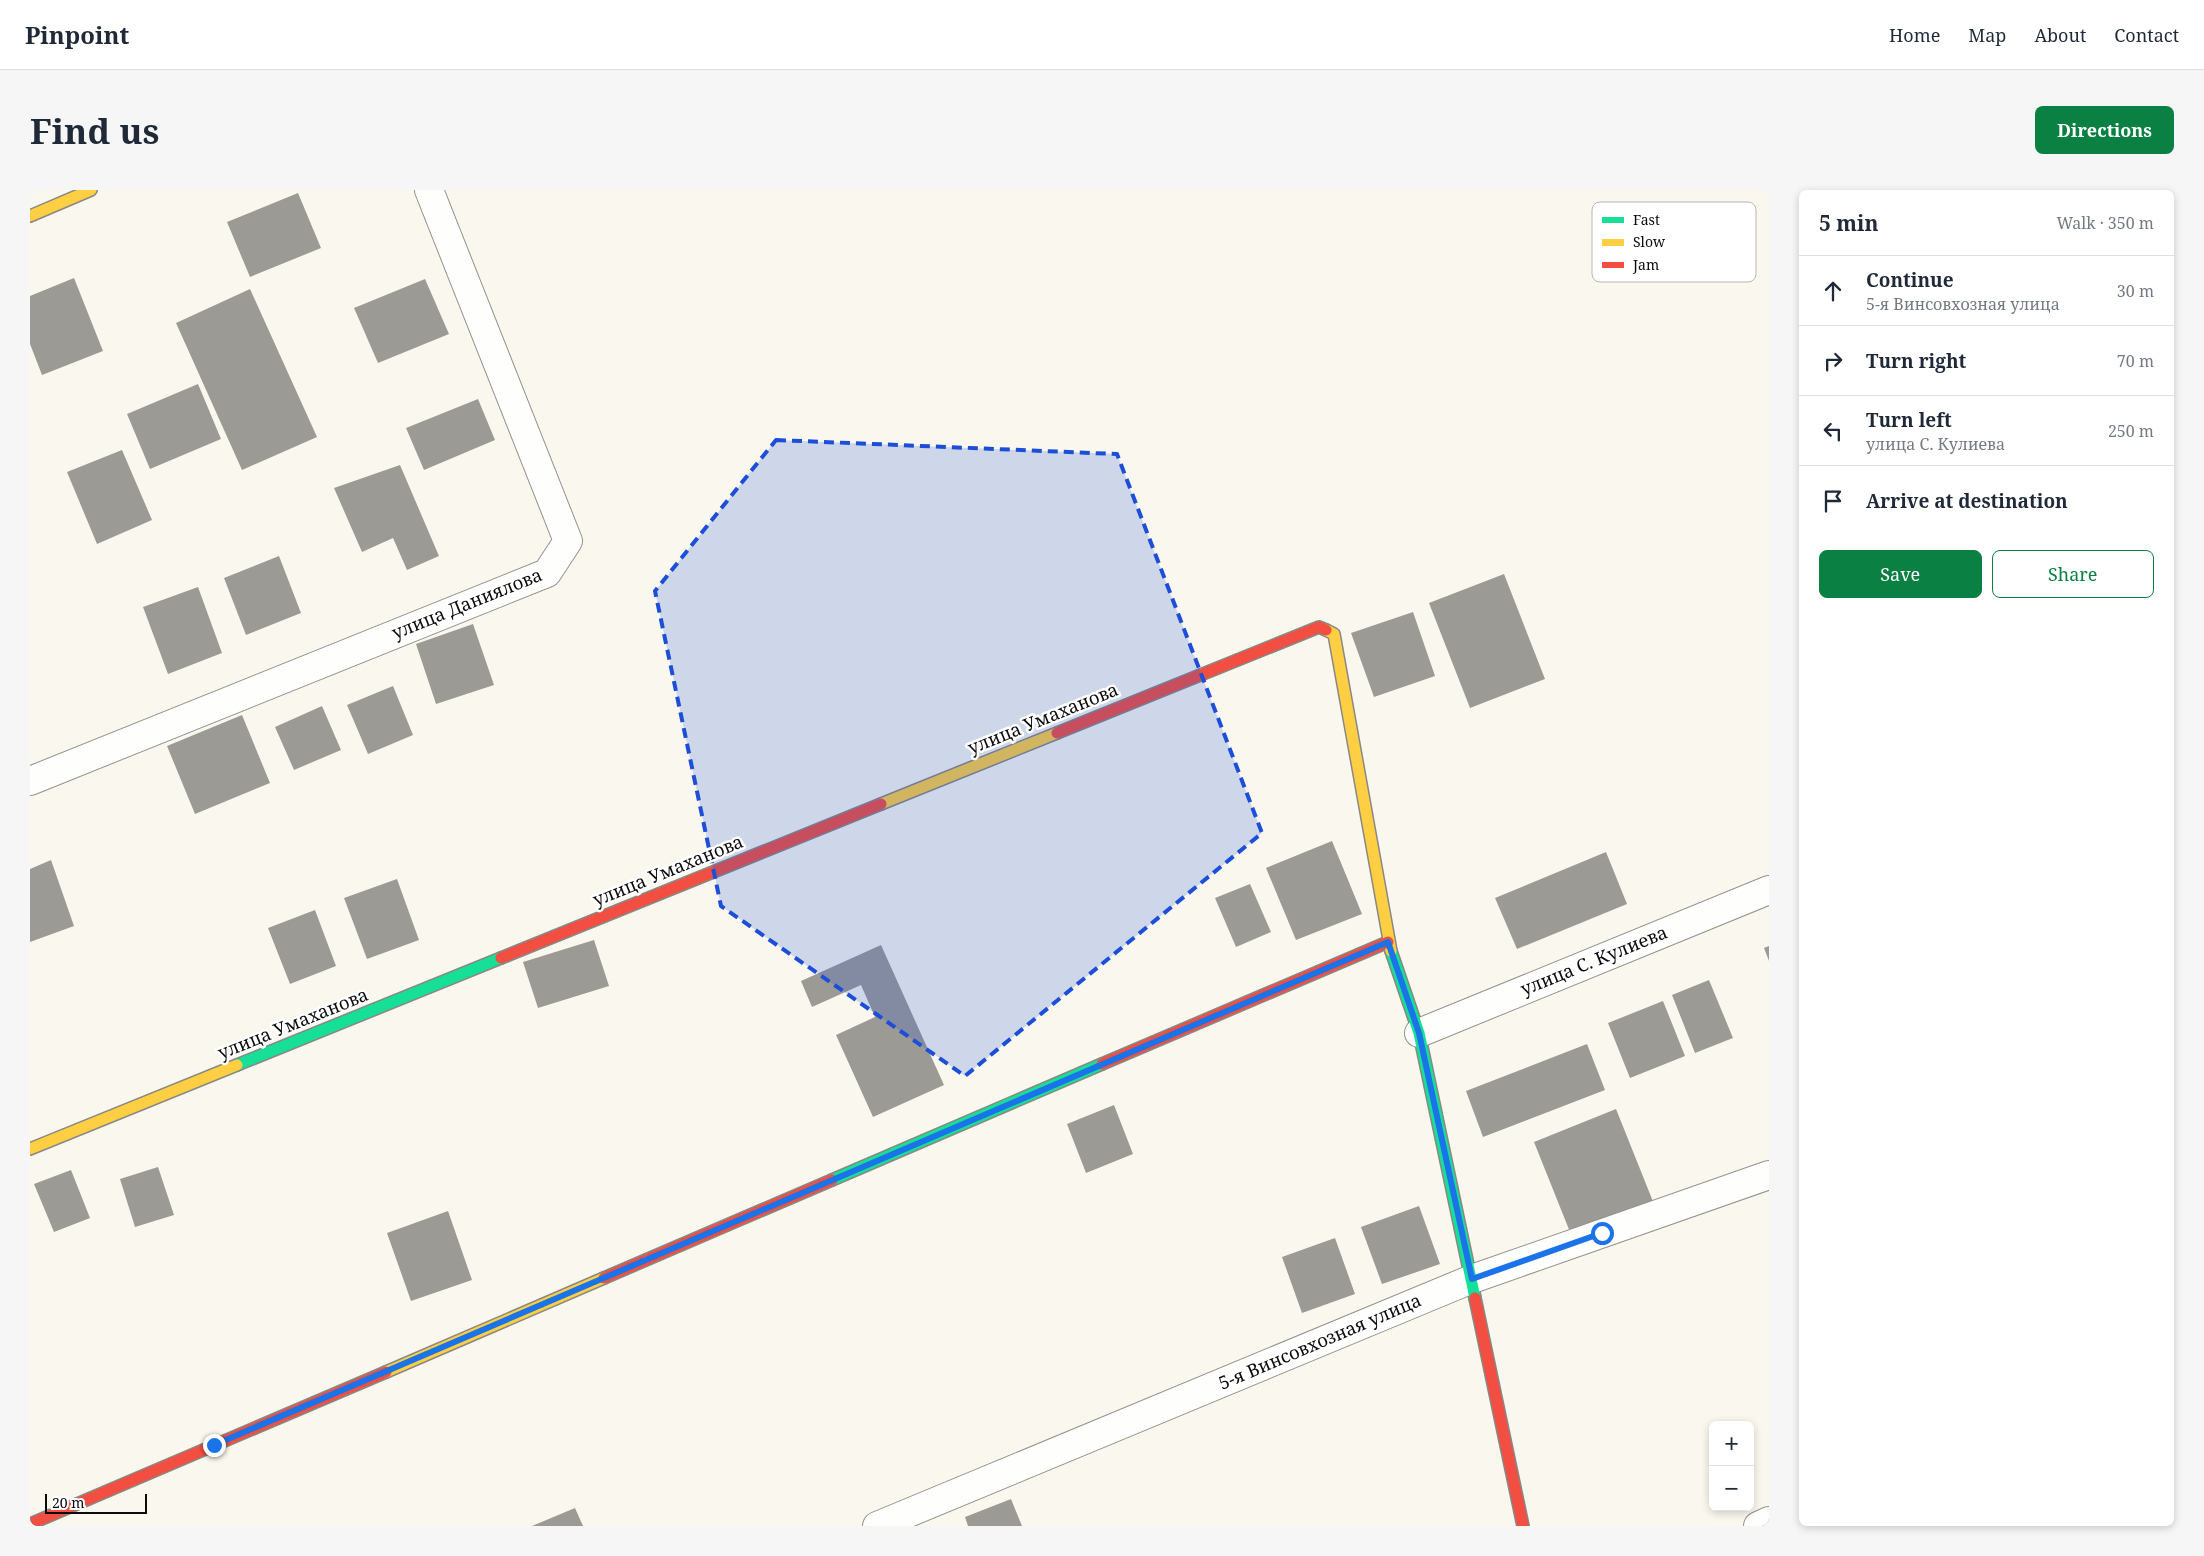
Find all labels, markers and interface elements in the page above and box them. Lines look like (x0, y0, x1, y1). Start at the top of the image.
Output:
text: Pinpoint (25, 18, 129, 51)
text: Home (1889, 23, 1940, 47)
text: Map (1968, 23, 2006, 47)
text: About (2034, 23, 2086, 47)
text: Contact (2114, 23, 2179, 47)
button: Directions (2035, 106, 2174, 154)
text: Find us (30, 107, 159, 154)
legend (1592, 202, 1756, 282)
text: 5 min (1819, 209, 1878, 237)
text: Fast (1633, 210, 1660, 229)
text: Walk · 350 m (2057, 212, 2154, 234)
text: Slow (1633, 232, 1666, 251)
text: Jam (1632, 255, 1659, 274)
text: Continue (1866, 267, 1954, 293)
icon: ahead (1819, 277, 1847, 305)
text: 30 m (2117, 280, 2154, 302)
text: 5-я Винсовхозная улица (1866, 293, 2060, 315)
icon: right (1819, 347, 1847, 375)
text: Turn right (1866, 348, 1966, 374)
text: 70 m (2117, 350, 2154, 372)
text: Turn left (1866, 407, 1952, 433)
icon: left (1819, 417, 1847, 445)
text: 250 m (2108, 420, 2154, 442)
text: улица С. Кулиева (1866, 433, 2005, 455)
icon: arrive (1819, 487, 1847, 515)
text: Arrive at destination (1866, 488, 2068, 514)
button: Save (1819, 550, 1982, 598)
button: Share (1992, 550, 2154, 598)
street label: улица Даниялова (388, 562, 545, 644)
street label: улица Умаханова (964, 677, 1121, 759)
street label: улица Умаханова (589, 829, 746, 911)
street label: улица С. Кулиева (1517, 920, 1671, 1001)
street label: улица Умаханова (214, 982, 371, 1064)
route start (1591, 1222, 1614, 1245)
street label: 5-я Винсовхозная улица (1215, 1287, 1425, 1395)
map controls (1709, 1421, 1754, 1511)
button: + (1709, 1421, 1754, 1466)
route end (203, 1434, 226, 1457)
button: − (1709, 1466, 1754, 1511)
scale bar (45, 1491, 148, 1514)
text: 20 m (52, 1493, 85, 1512)

